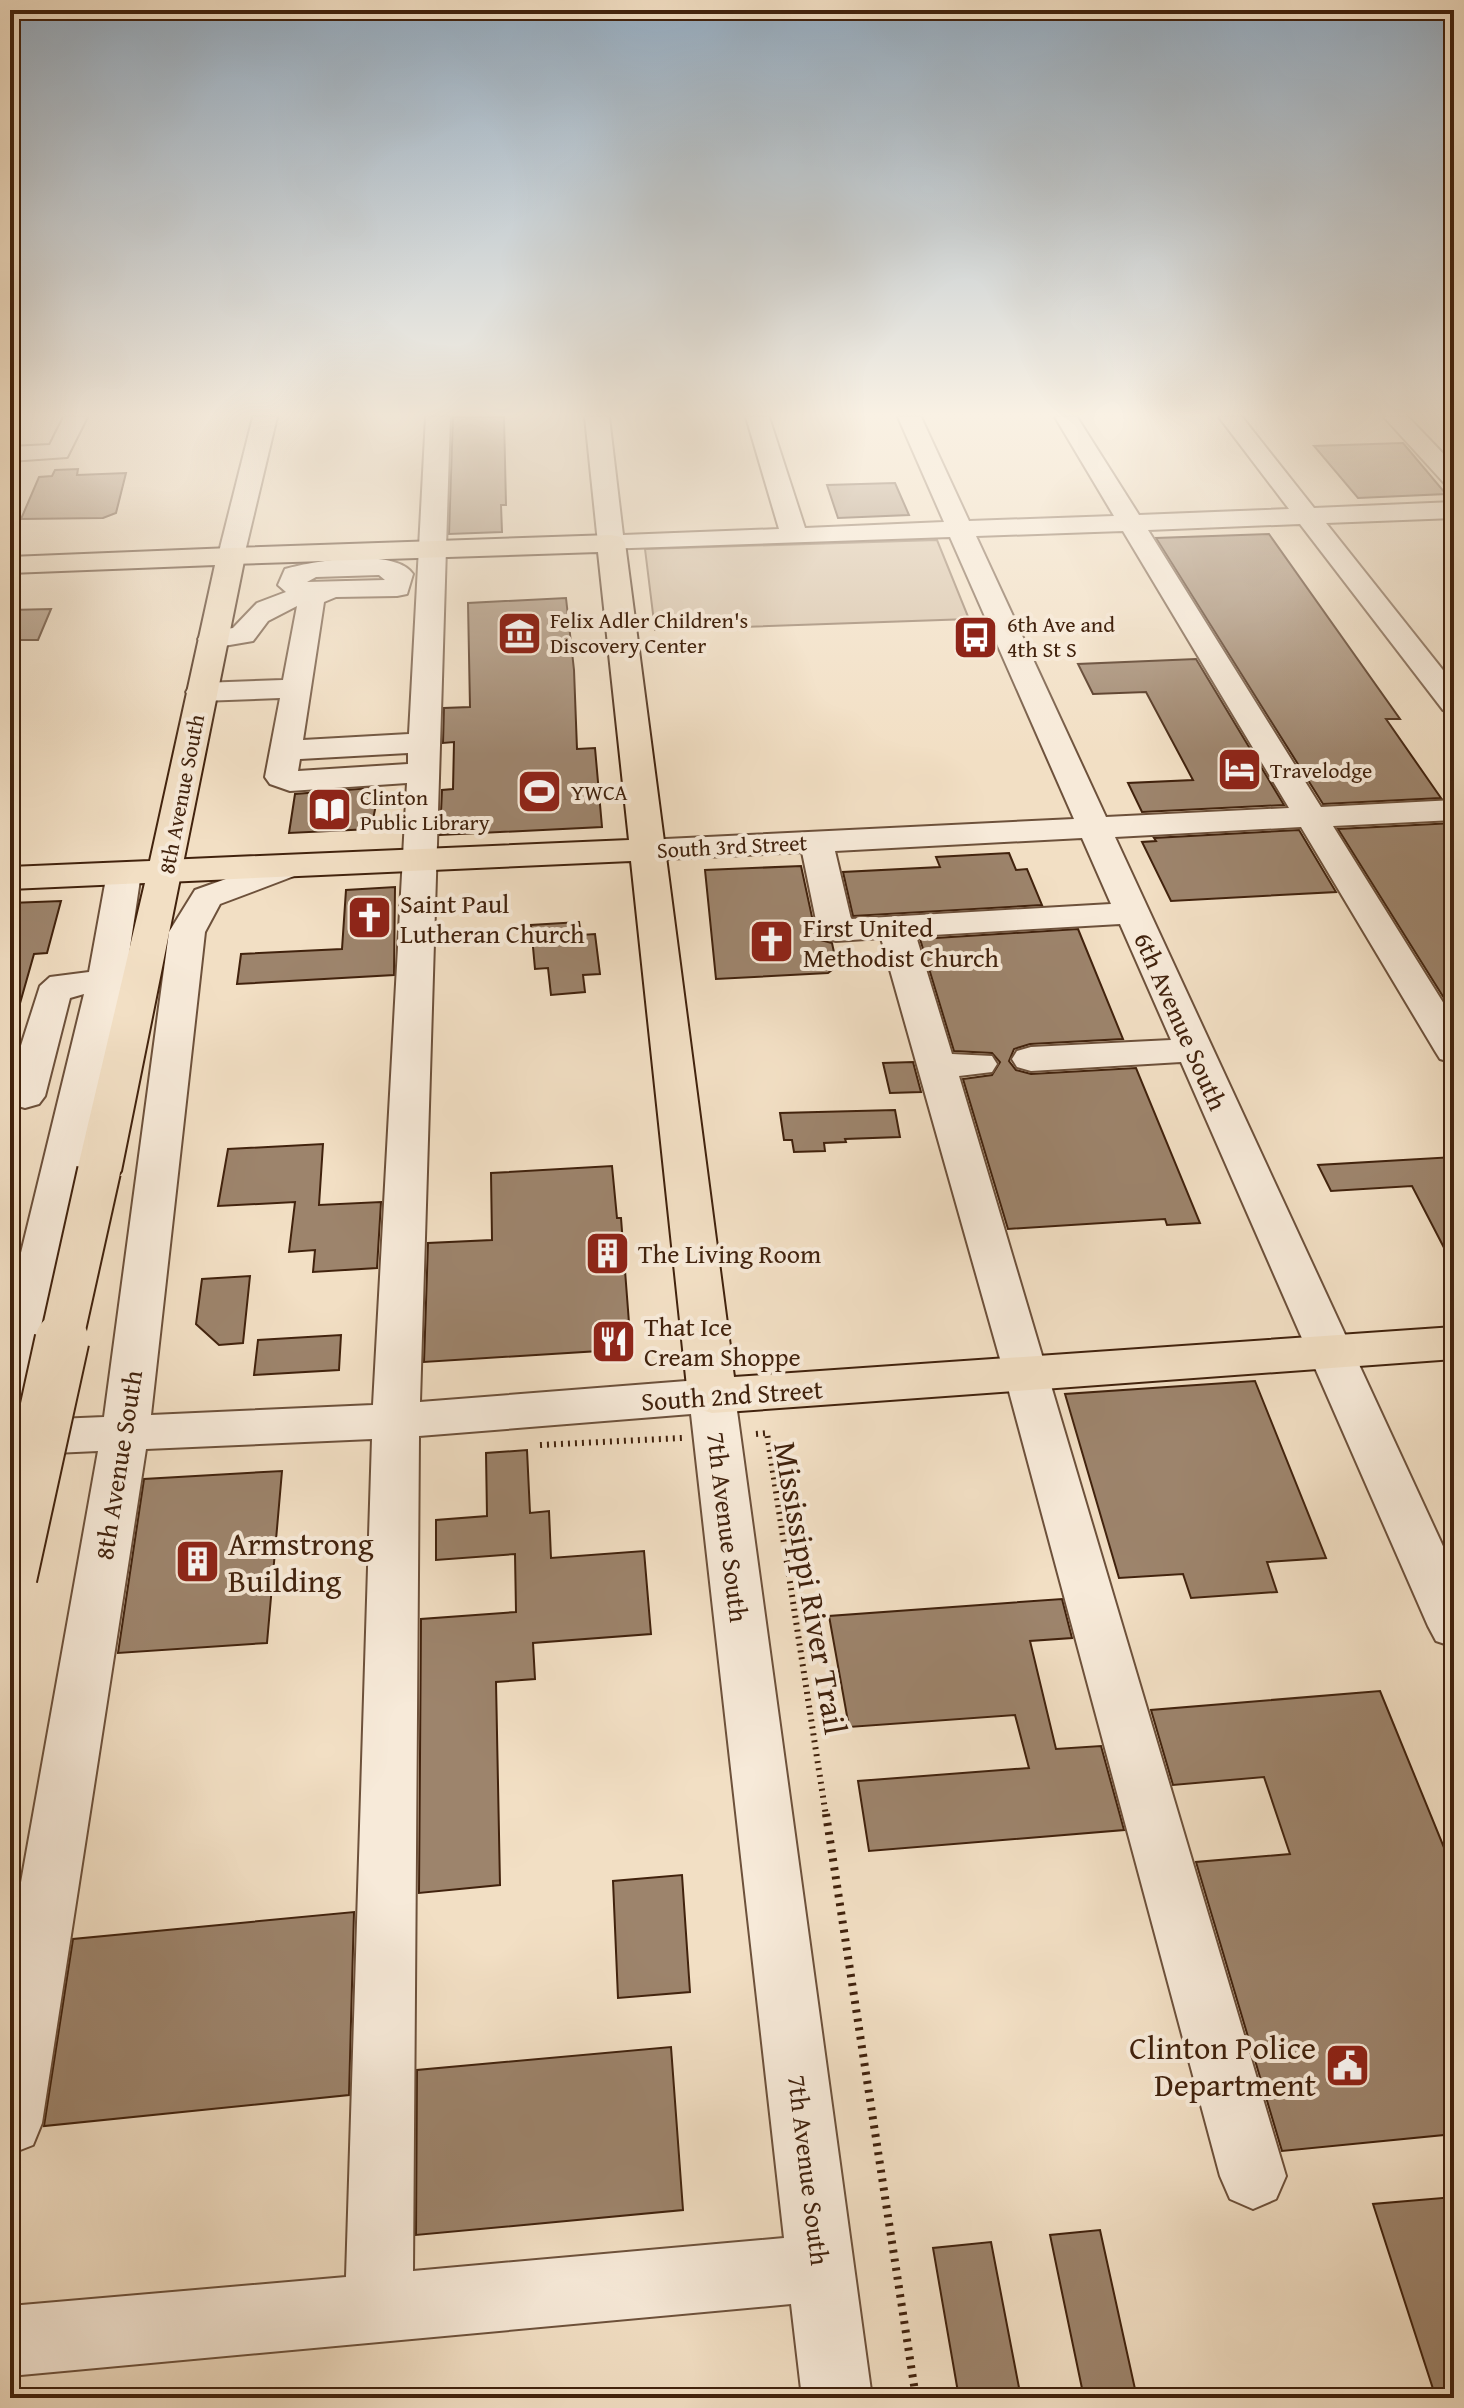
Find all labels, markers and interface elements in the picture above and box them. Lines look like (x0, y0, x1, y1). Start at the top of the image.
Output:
place label: Felix Adler Children's Discovery Center (550, 604, 748, 661)
place label: 6th Ave and 4th St S (1007, 608, 1115, 665)
museum icon: Felix Adler Children's Discovery Center (495, 609, 543, 657)
bus stop icon: 6th Ave and 4th St S (952, 613, 1000, 661)
street label: 8th Avenue South (150, 711, 212, 877)
hotel icon: Travelodge (1215, 746, 1263, 794)
place label: Travelodge (1270, 754, 1372, 786)
sports icon: YWCA (516, 768, 564, 816)
place label: YWCA (571, 776, 628, 808)
place label: Clinton Public Library (360, 781, 490, 838)
library icon: Clinton Public Library (305, 786, 353, 834)
street label: South 3rd Street (656, 826, 808, 866)
place label: Saint Paul Lutheran Church (400, 884, 585, 953)
church icon: Saint Paul Lutheran Church (345, 894, 393, 942)
place label: First United Methodist Church (803, 908, 999, 977)
church icon: First United Methodist Church (748, 918, 796, 966)
street label: 6th Avenue South (1124, 926, 1238, 1117)
building icon: The Living Room (583, 1229, 631, 1277)
place label: The Living Room (638, 1234, 821, 1273)
place label: That Ice Cream Shoppe (644, 1307, 801, 1376)
restaurant icon: That Ice Cream Shoppe (589, 1317, 637, 1365)
street label: 8th Avenue South (84, 1367, 152, 1563)
street label: South 2nd Street (640, 1369, 824, 1421)
street label: 7th Avenue South (697, 1430, 759, 1625)
street label: Mississippi River Trail (762, 1438, 860, 1738)
place label: Armstrong Building (228, 1520, 374, 1604)
building icon: Armstrong Building (173, 1537, 221, 1585)
place label: Clinton Police Department (1129, 2024, 1316, 2108)
public building icon: Clinton Police Department (1323, 2041, 1371, 2089)
street label: 7th Avenue South (778, 2073, 840, 2268)

